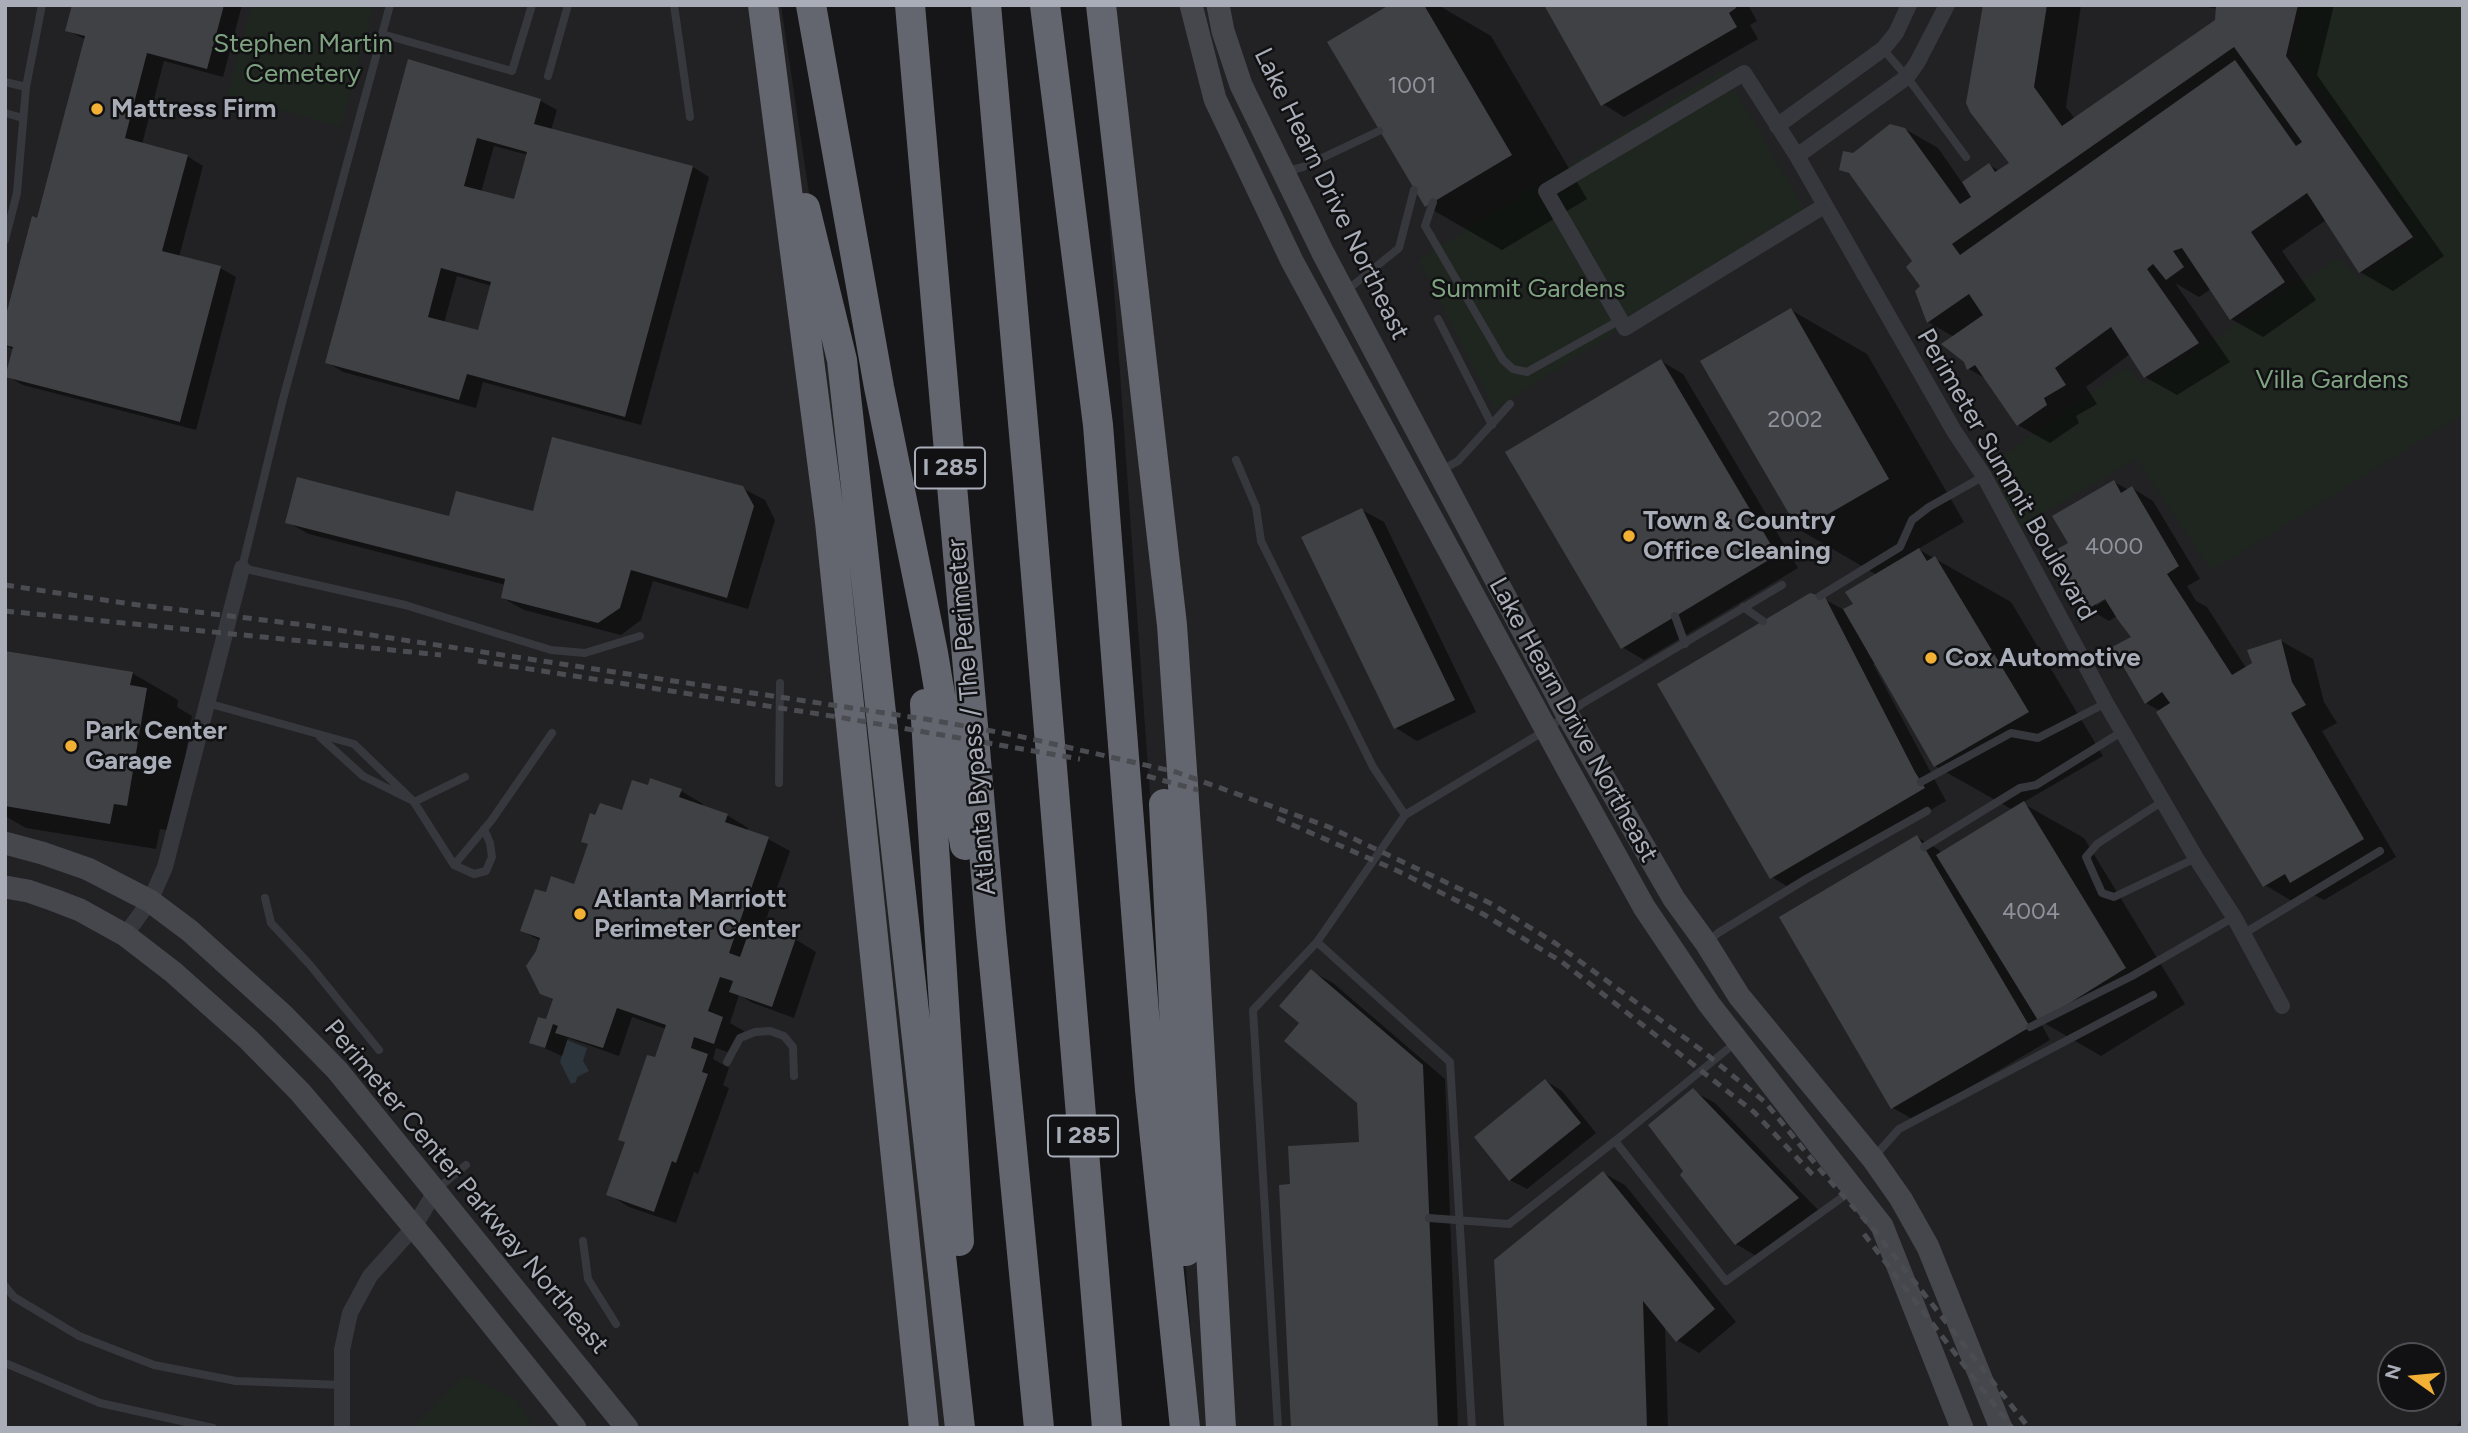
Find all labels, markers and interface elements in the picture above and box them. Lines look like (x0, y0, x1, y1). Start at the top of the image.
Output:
park label: Stephen Martin Cemetery (213, 28, 393, 90)
street label: Lake Hearn Drive Northeast (1247, 43, 1415, 345)
house number: 1001 (1388, 72, 1436, 100)
place label: Mattress Firm (111, 93, 276, 125)
marker: Mattress Firm (89, 101, 105, 117)
park label: Summit Gardens (1431, 273, 1625, 305)
street label: Perimeter Summit Boulevard (1910, 324, 2102, 626)
park label: Villa Gardens (2255, 364, 2409, 396)
house number: 2002 (1767, 406, 1823, 434)
road number: I 285 (915, 448, 985, 489)
place label: Town & Country Office Cleaning (1643, 505, 1835, 566)
marker: Town & Country Office Cleaning (1621, 528, 1637, 544)
house number: 4000 (2085, 533, 2143, 561)
street label: Atlanta Bypass / The Perimeter (941, 537, 1003, 897)
street label: Lake Hearn Drive Northeast (1482, 572, 1664, 868)
place label: Cox Automotive (1945, 642, 2141, 674)
marker: Cox Automotive (1923, 650, 1939, 666)
place label: Park Center Garage (85, 715, 227, 776)
marker: Park Center Garage (63, 738, 79, 754)
place label: Atlanta Marriott Perimeter Center (594, 883, 801, 944)
house number: 4004 (2002, 898, 2060, 926)
marker: Atlanta Marriott Perimeter Center (572, 906, 588, 922)
street label: Perimeter Center Parkway Northeast (317, 1014, 615, 1360)
road number: I 285 (1048, 1116, 1118, 1156)
north arrow (2377, 1342, 2447, 1412)
text: N (2380, 1362, 2406, 1382)

